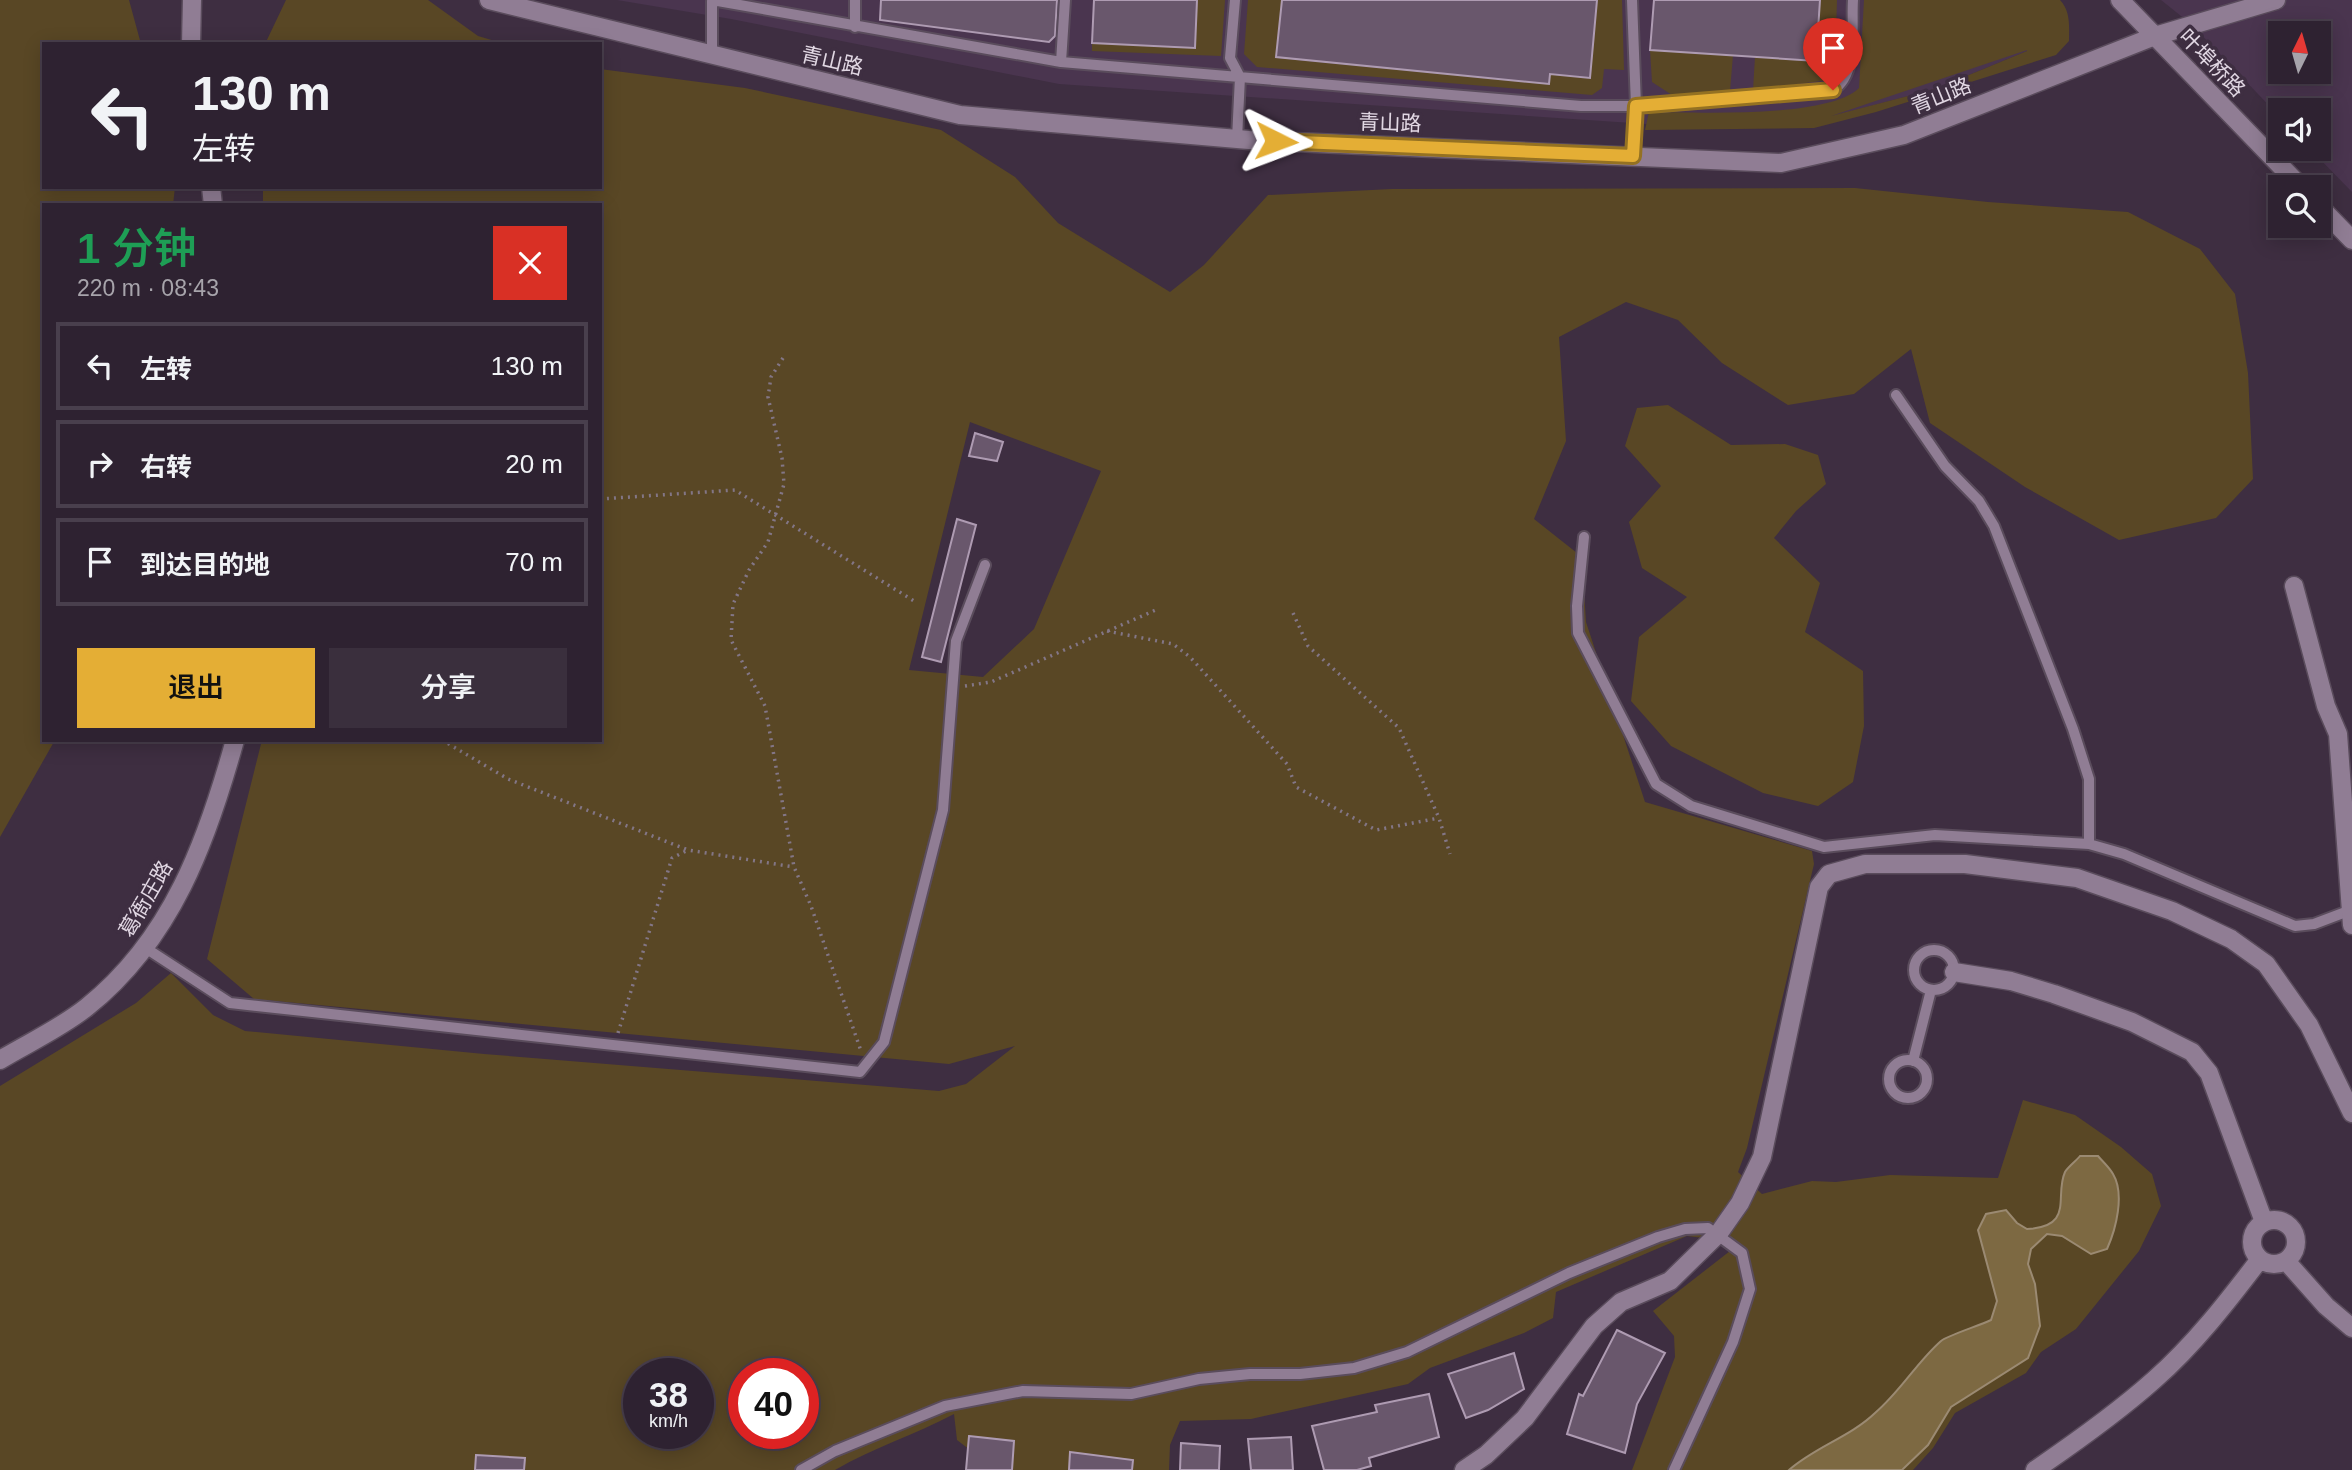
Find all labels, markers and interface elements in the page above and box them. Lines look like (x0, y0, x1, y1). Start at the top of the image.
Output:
pin (1803, 18, 1863, 90)
north arrow (2268, 21, 2331, 84)
map controls (2268, 21, 2331, 238)
street label: 叶埠桥路 (2175, 24, 2250, 101)
icon: arrive (1814, 29, 1852, 67)
street label: 青山路 (799, 42, 865, 79)
text: 130 m (192, 66, 331, 120)
icon: left (77, 70, 168, 161)
street label: 青山路 (1907, 73, 1974, 118)
button: sound (2268, 98, 2331, 161)
position arrow (1239, 104, 1313, 178)
street label: 青山路 (1358, 110, 1422, 135)
text: 左转 (192, 131, 256, 167)
button: search (2268, 175, 2331, 238)
text: 1 分钟 (77, 225, 196, 272)
button: close (493, 226, 567, 300)
text: 220 m · 08:43 (77, 275, 219, 301)
icon: left (81, 347, 119, 385)
text: 130 m (491, 351, 563, 381)
text: 左转 (140, 354, 192, 384)
icon: right (81, 445, 119, 483)
text: 20 m (505, 449, 563, 479)
text: 右转 (140, 452, 192, 482)
icon: arrive (81, 543, 119, 581)
text: 70 m (505, 547, 563, 577)
text: 到达目的地 (140, 550, 270, 580)
button: 退出 (77, 648, 315, 728)
button: 分享 (329, 648, 567, 728)
street label: 葛衙庄路 (115, 857, 177, 941)
speed limit sign: 40 (728, 1358, 819, 1449)
text: 38 (649, 1375, 688, 1414)
text: km/h (649, 1411, 688, 1431)

